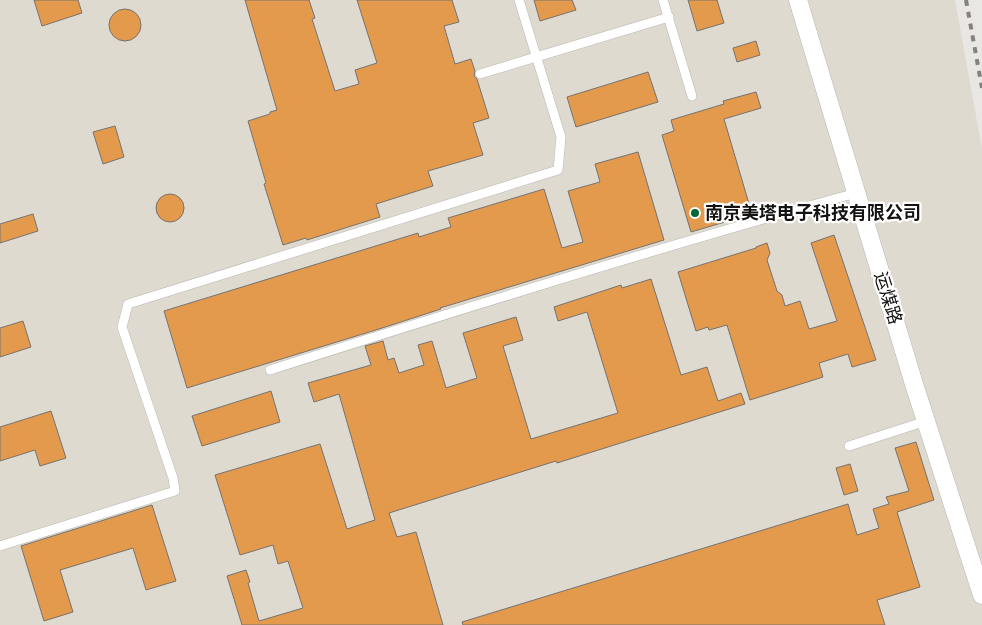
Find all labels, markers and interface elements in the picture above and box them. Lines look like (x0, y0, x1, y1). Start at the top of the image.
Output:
place label: 南京美塔电子科技有限公司 (705, 202, 921, 224)
marker: 南京美塔电子科技有限公司 (689, 207, 701, 219)
street label: 运煤路 (870, 269, 906, 327)

